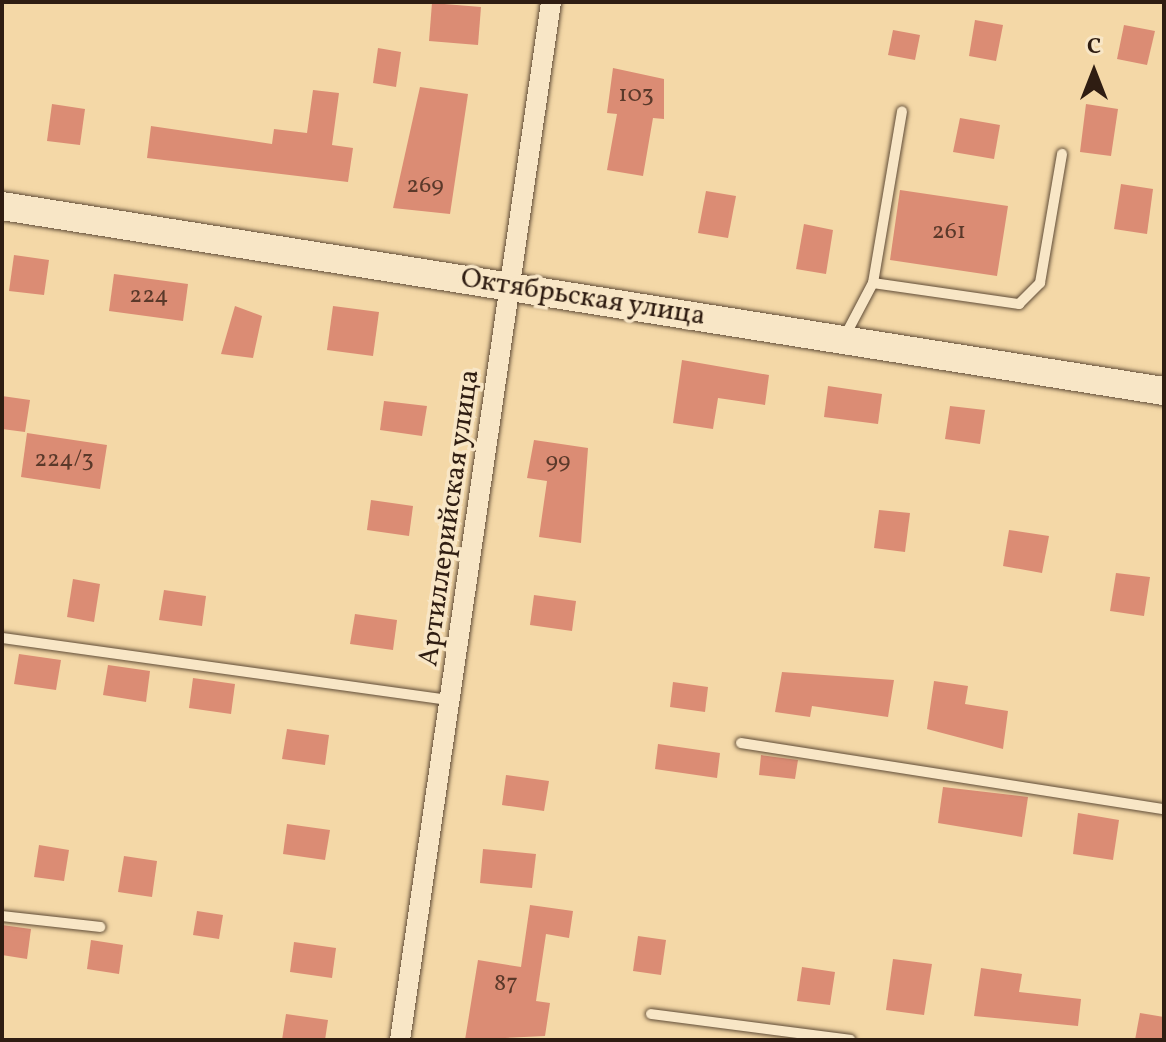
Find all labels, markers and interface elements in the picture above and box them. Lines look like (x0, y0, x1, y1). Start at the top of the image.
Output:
north arrow (1054, 32, 1134, 112)
text: С (1087, 32, 1101, 63)
house number: 103 (618, 82, 654, 110)
house number: 269 (406, 173, 444, 201)
house number: 261 (932, 219, 966, 247)
street label: Октябрьская улица (458, 262, 708, 334)
house number: 224 (129, 283, 169, 311)
street label: Артиллерийская улица (412, 367, 488, 669)
house number: 224/3 (34, 447, 94, 475)
house number: 99 (545, 449, 571, 477)
house number: 87 (494, 971, 518, 999)

